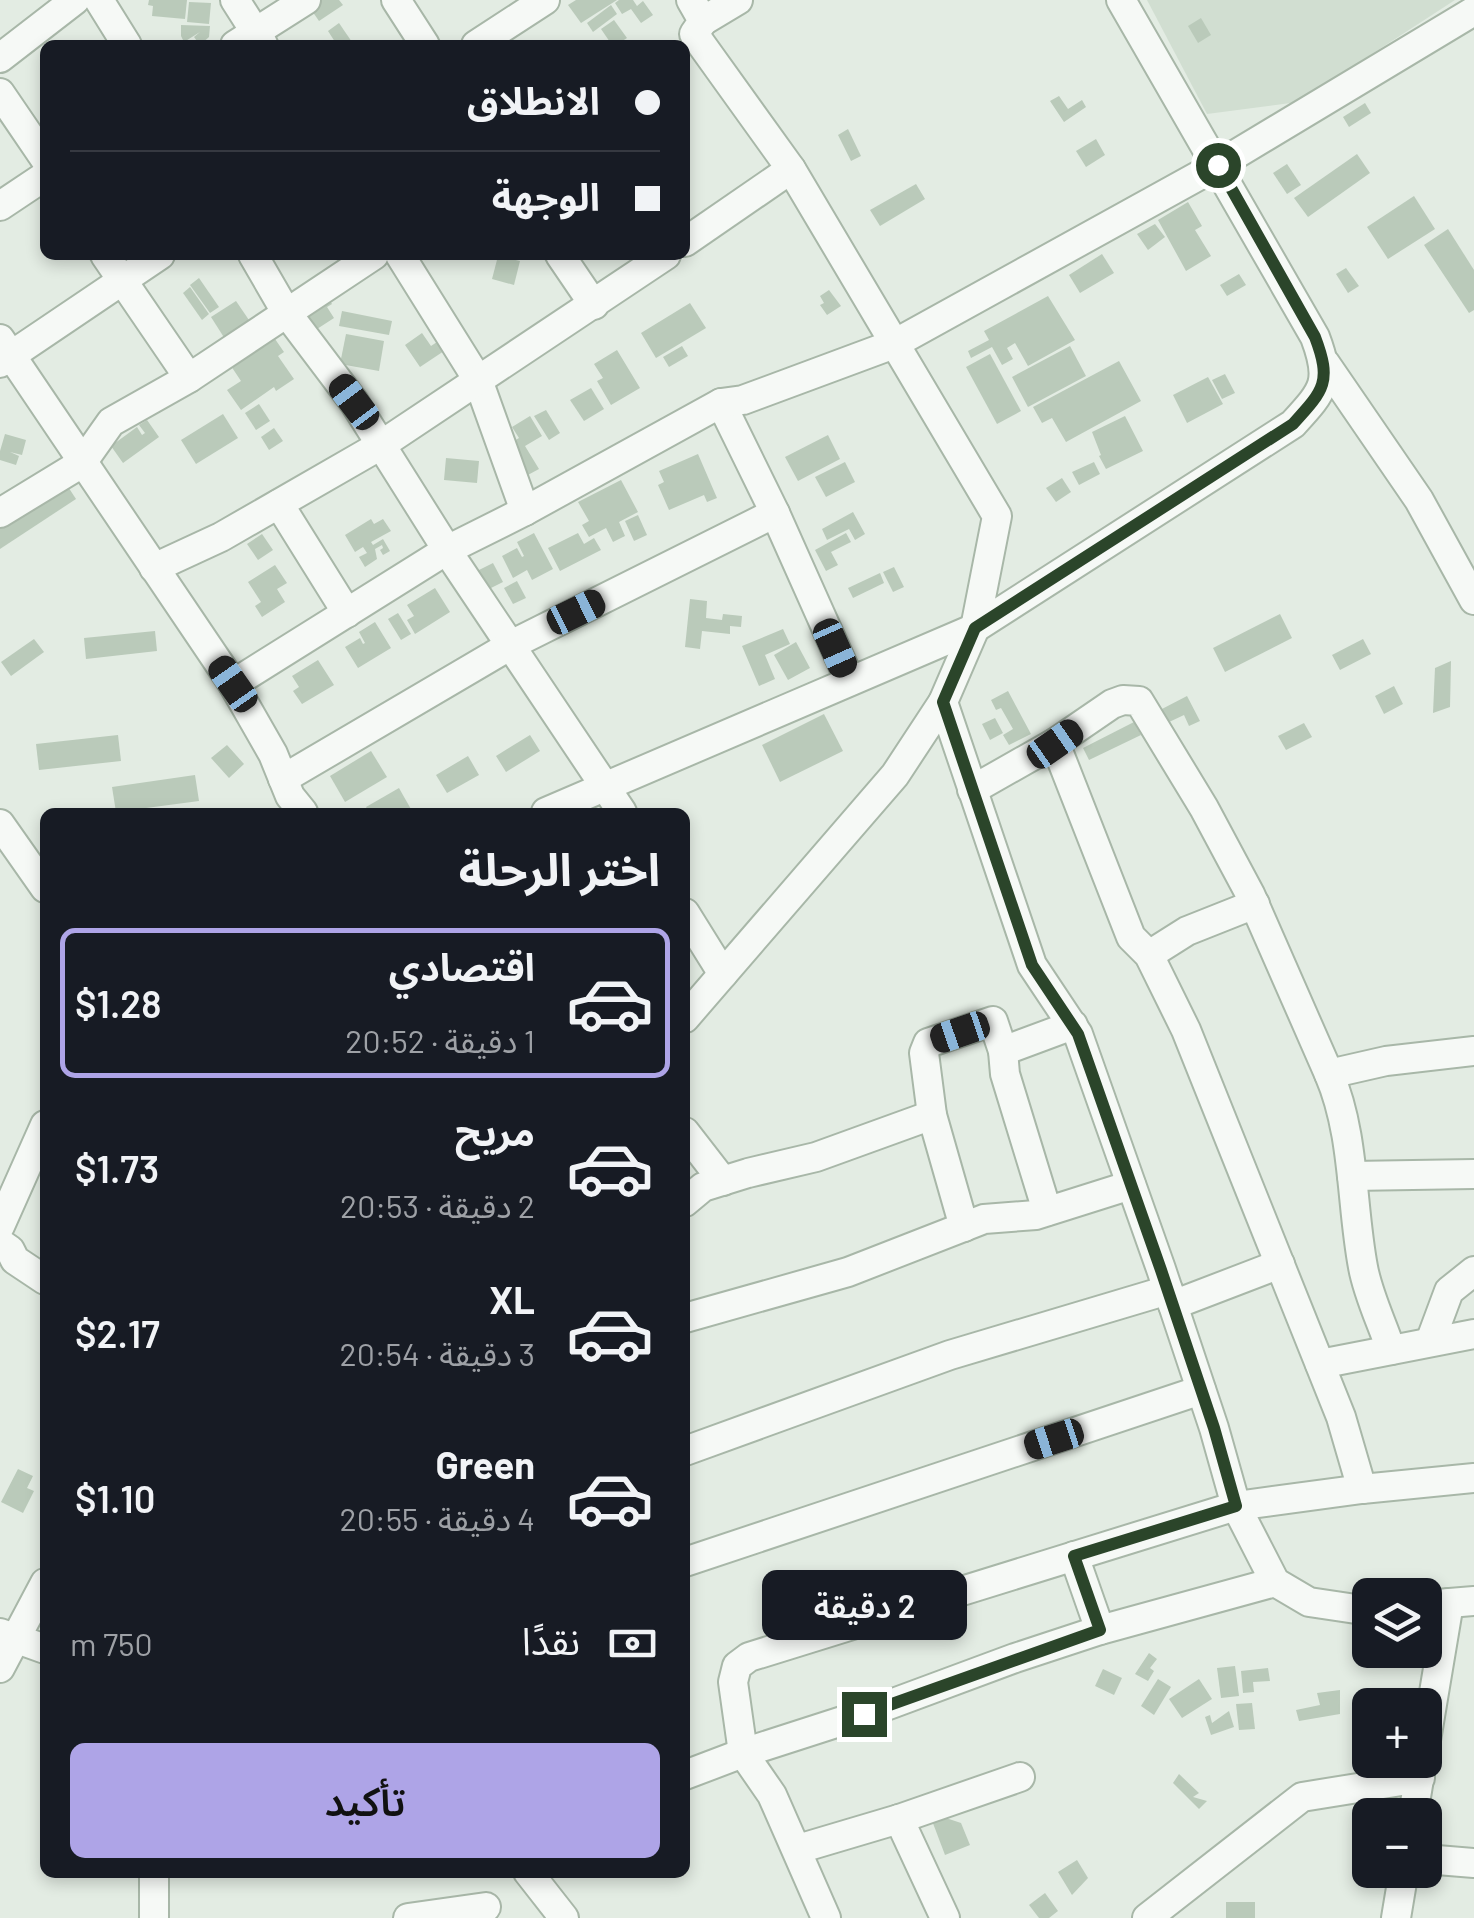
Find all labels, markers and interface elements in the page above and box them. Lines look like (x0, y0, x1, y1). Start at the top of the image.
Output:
text: الانطلاق (467, 77, 600, 123)
route start (1196, 143, 1241, 188)
text: الوجهة (492, 173, 600, 219)
car (324, 369, 384, 435)
car (542, 585, 610, 639)
car (809, 614, 861, 682)
car (204, 651, 262, 717)
car (1022, 715, 1088, 773)
text: اختر الرحلة (459, 841, 660, 895)
text: اقتصادي (389, 943, 535, 989)
icon: car (565, 958, 655, 1048)
text: $1.28 (75, 980, 162, 1026)
car (927, 1008, 993, 1056)
text: 1 دقيقة · 20:52 (345, 1021, 535, 1059)
text: مريح (455, 1108, 535, 1154)
icon: car (565, 1123, 655, 1213)
text: $1.73 (75, 1145, 159, 1191)
text: 2 دقيقة · 20:53 (340, 1186, 535, 1224)
text: XL (489, 1276, 535, 1322)
icon: car (565, 1288, 655, 1378)
text: $2.17 (75, 1310, 160, 1356)
text: 3 دقيقة · 20:54 (340, 1334, 535, 1372)
car (1021, 1415, 1087, 1463)
text: Green (435, 1441, 535, 1487)
icon: car (565, 1453, 655, 1543)
text: $1.10 (75, 1475, 155, 1521)
text: 4 دقيقة · 20:55 (340, 1499, 535, 1537)
callout: 2 دقيقة (762, 1569, 966, 1639)
map controls (1352, 1578, 1442, 1888)
button: layers (1352, 1578, 1442, 1668)
text: 2 دقيقة (814, 1586, 915, 1624)
icon: cash (605, 1616, 660, 1671)
text: نقدًا (522, 1617, 580, 1663)
text: 750 m (70, 1624, 153, 1662)
button: + (1352, 1688, 1442, 1778)
route end (842, 1692, 887, 1737)
button: تأكيد (70, 1743, 660, 1858)
button: − (1352, 1798, 1442, 1888)

